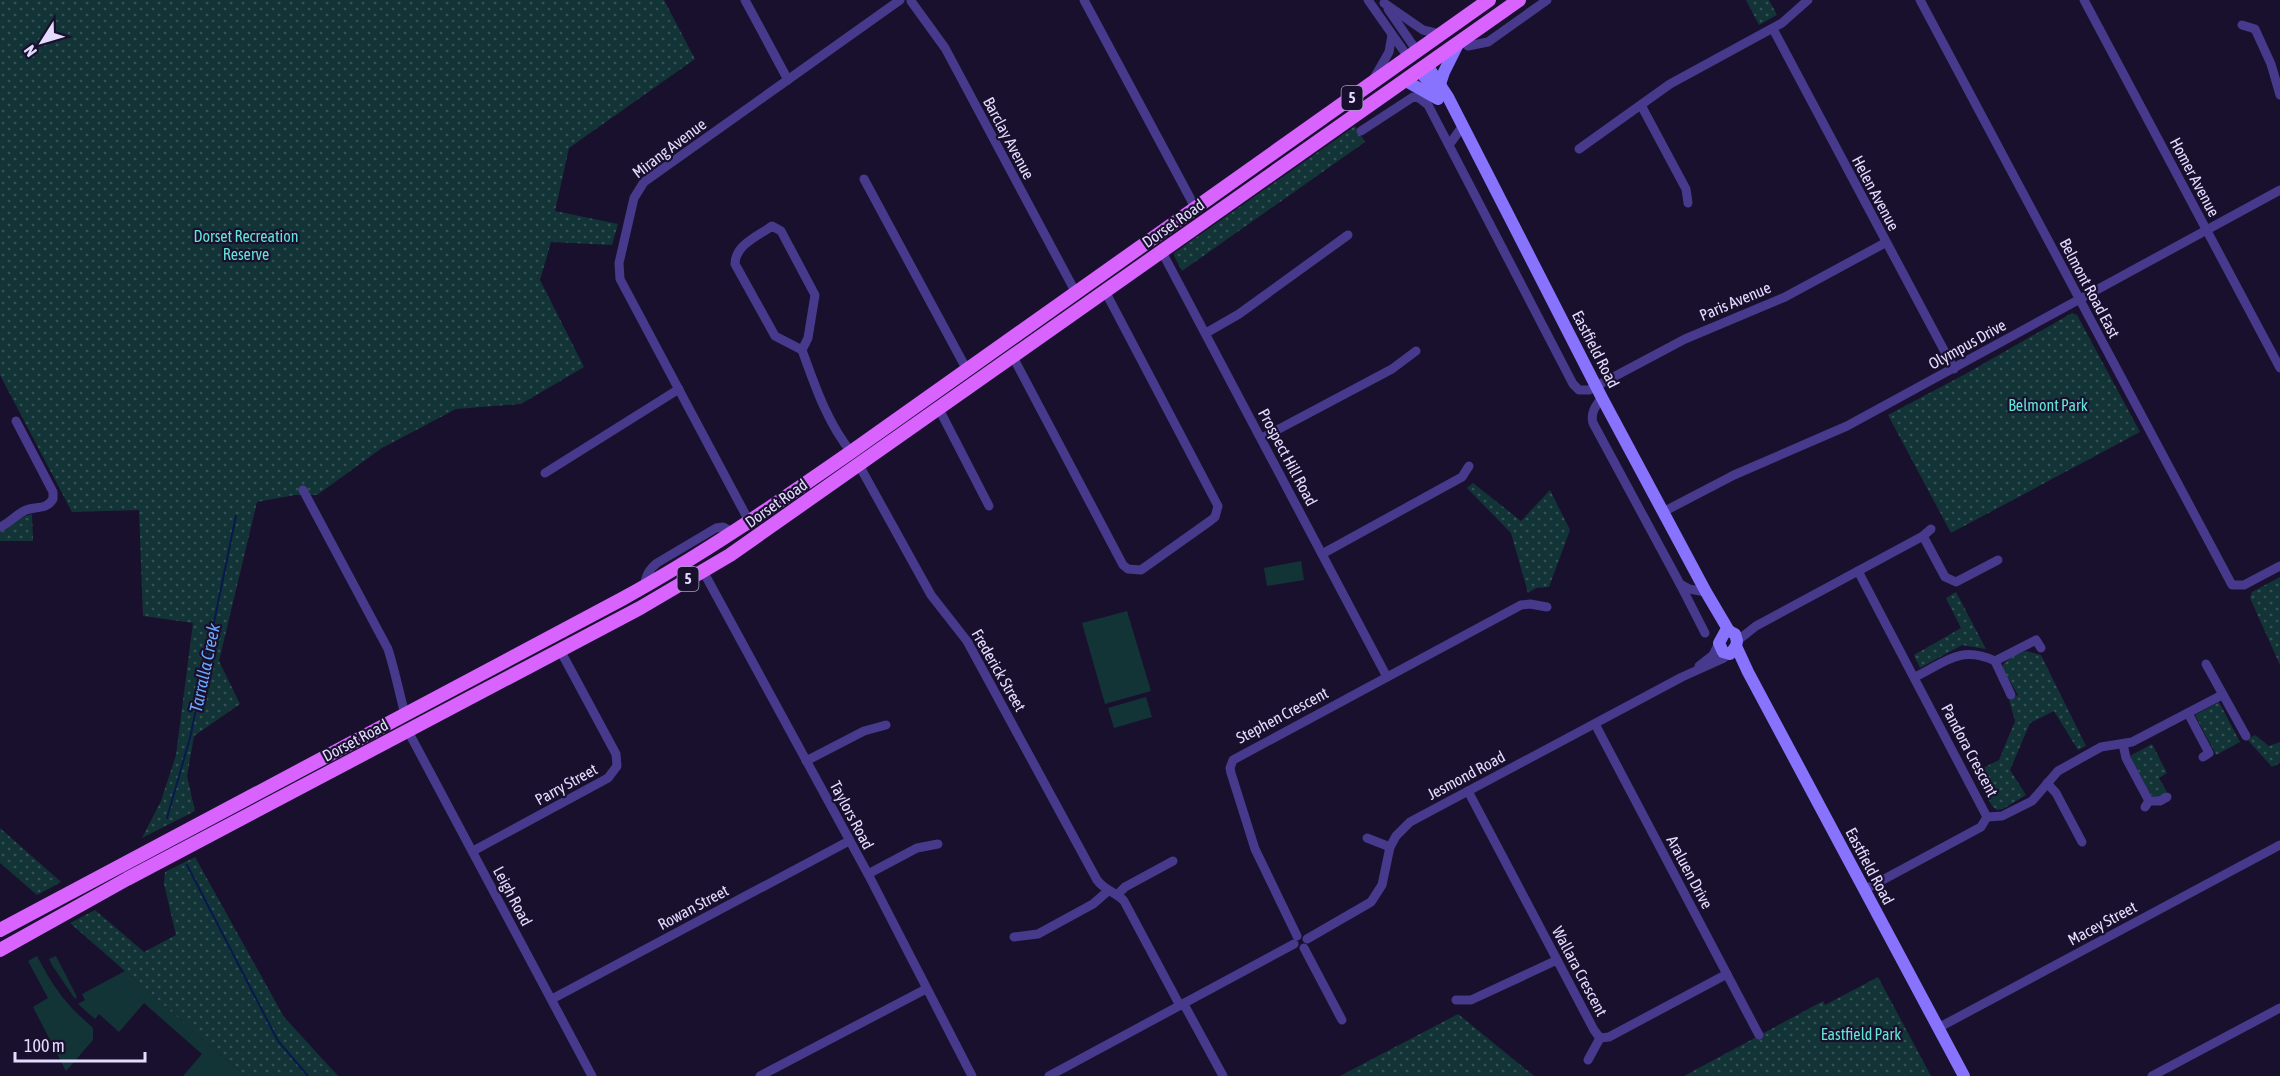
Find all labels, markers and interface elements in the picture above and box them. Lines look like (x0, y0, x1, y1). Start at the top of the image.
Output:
north arrow (12, 12, 72, 72)
text: N (20, 42, 40, 60)
road number: 5 (1342, 86, 1362, 110)
street label: Barclay Avenue (979, 94, 1038, 183)
street label: Mirang Avenue (629, 115, 710, 182)
street label: Homer Avenue (2167, 134, 2223, 220)
street label: Helen Avenue (1849, 153, 1903, 233)
street label: Dorset Road (1139, 195, 1207, 251)
park label: Dorset Recreation Reserve (193, 227, 299, 263)
street label: Belmont Road East (2056, 235, 2124, 341)
street label: Paris Avenue (1697, 278, 1773, 324)
street label: Eastfield Road (1569, 307, 1623, 391)
street label: Olympus Drive (1925, 315, 2009, 374)
park label: Belmont Park (2008, 396, 2088, 414)
street label: Prospect Hill Road (1254, 405, 1321, 509)
street label: Dorset Road (742, 475, 810, 531)
road number: 5 (678, 567, 698, 591)
water label: Tarralla Creek (185, 620, 224, 714)
street label: Frederick Street (968, 626, 1030, 714)
street label: Stephen Crescent (1233, 683, 1332, 748)
street label: Pandora Crescent (1938, 701, 2002, 800)
street label: Dorset Road (319, 715, 391, 765)
street label: Jesmond Road (1424, 747, 1508, 803)
street label: Parry Street (532, 759, 601, 809)
street label: Taylors Road (826, 778, 877, 853)
street label: Eastfield Road (1842, 825, 1898, 907)
street label: Araluen Drive (1663, 832, 1717, 912)
street label: Leigh Road (489, 863, 536, 929)
street label: Rowan Street (655, 881, 732, 933)
street label: Macey Street (2065, 897, 2140, 949)
street label: Wallara Crescent (1549, 923, 1611, 1019)
scale bar (15, 1025, 146, 1063)
park label: Eastfield Park (1821, 1025, 1901, 1043)
text: 100 m (24, 1035, 65, 1056)

